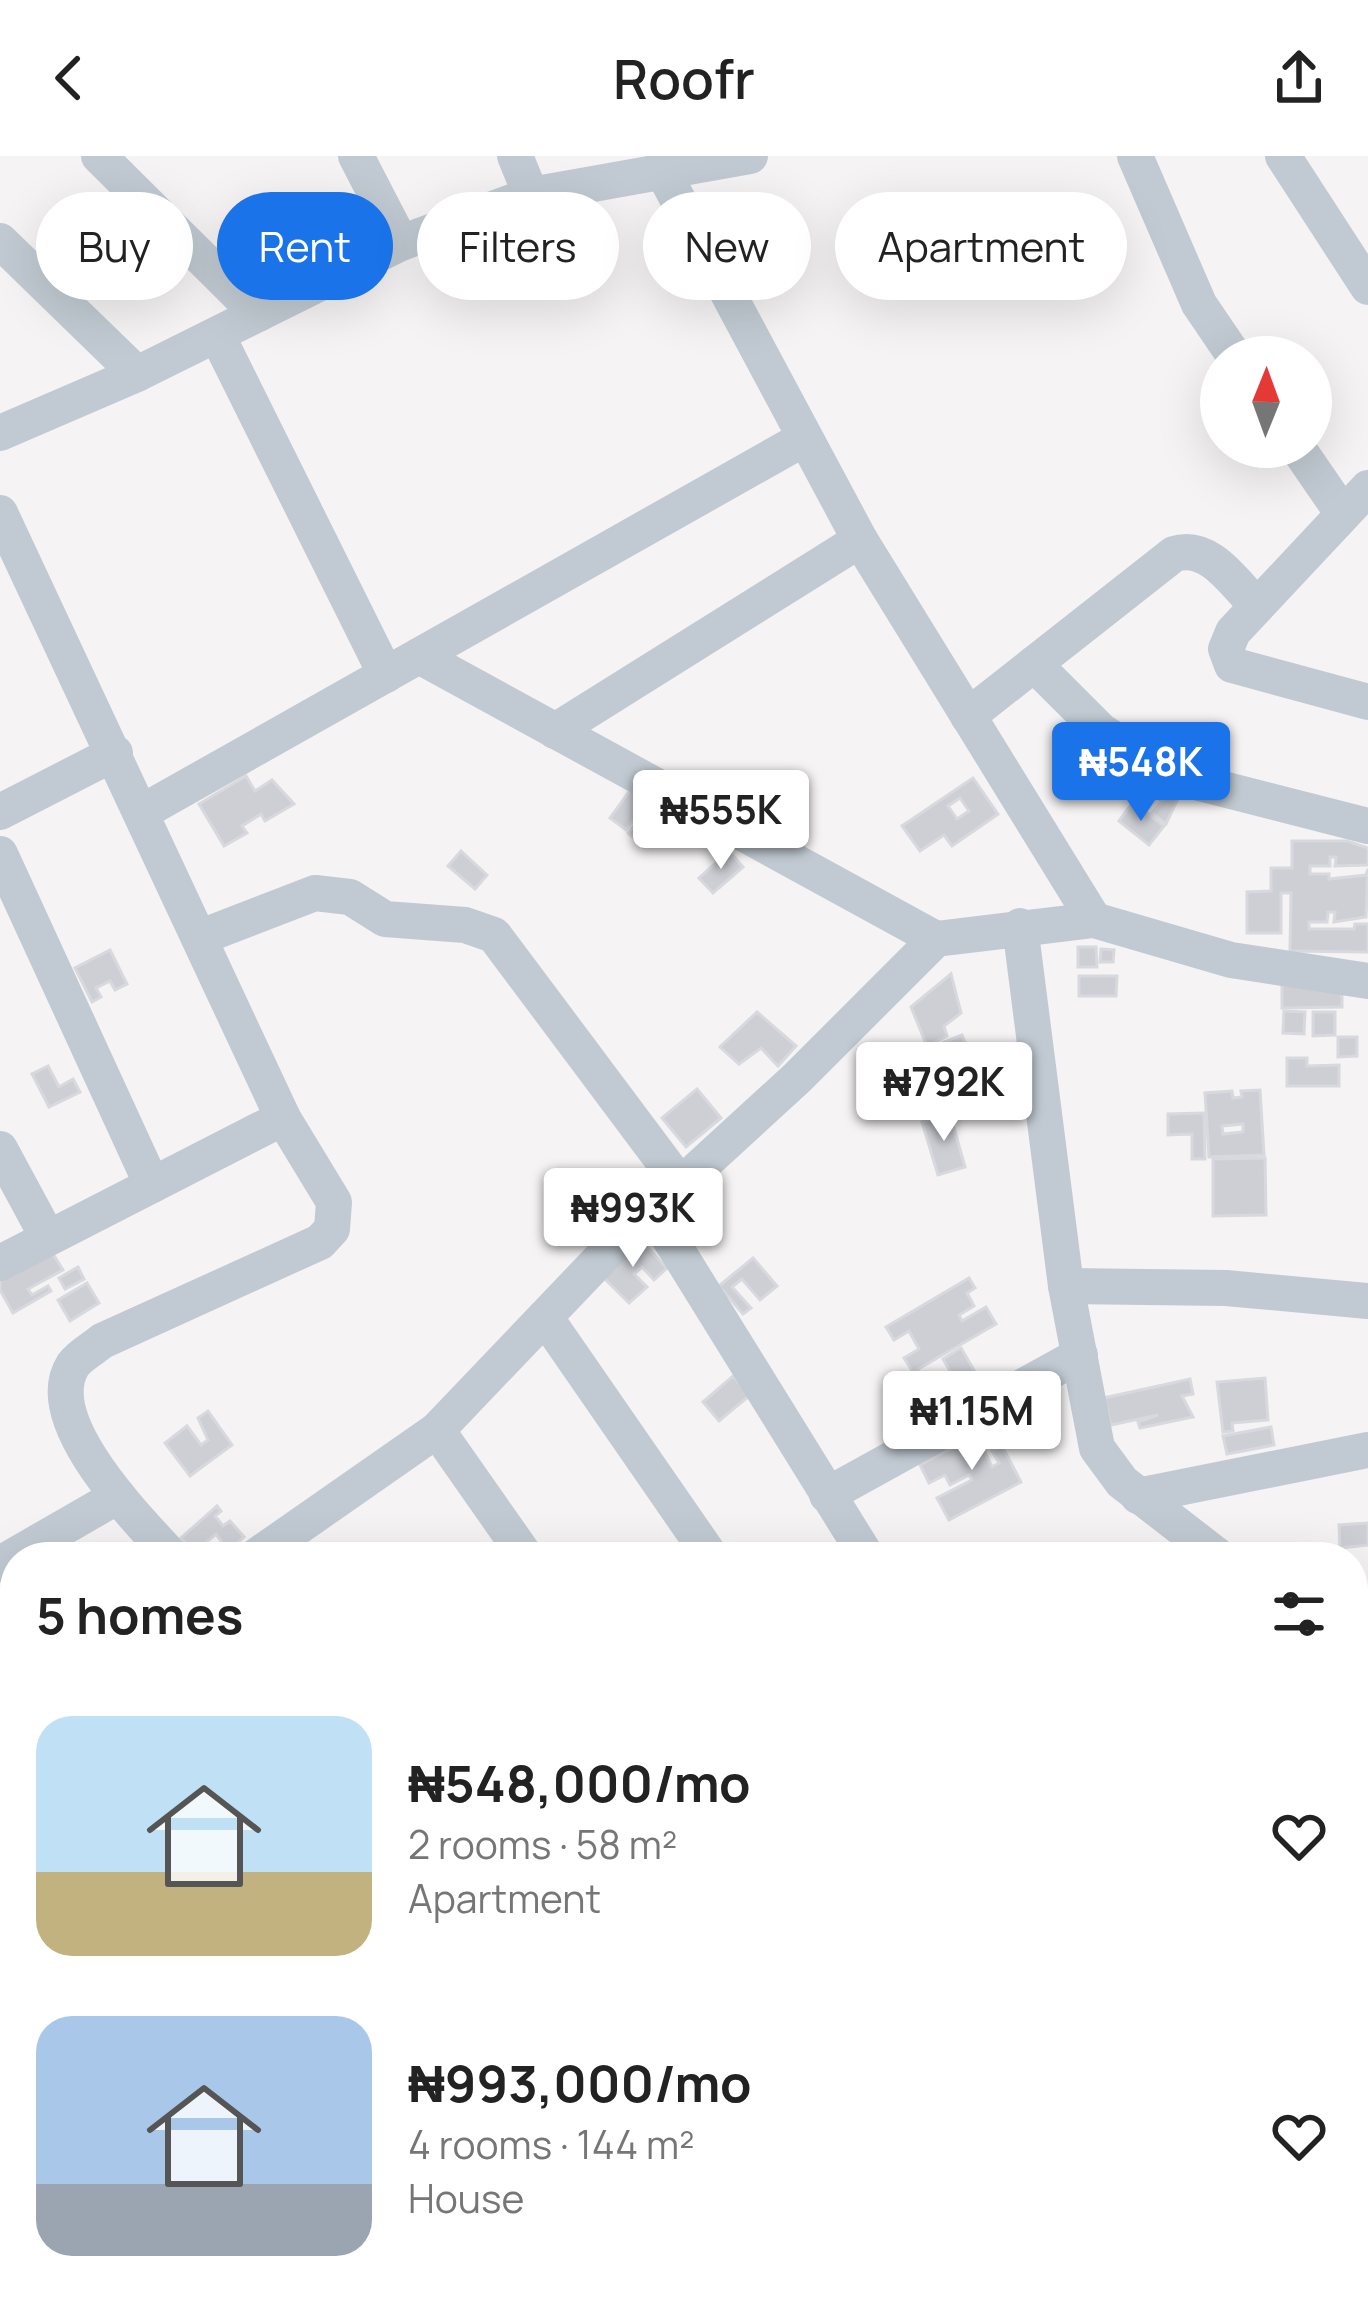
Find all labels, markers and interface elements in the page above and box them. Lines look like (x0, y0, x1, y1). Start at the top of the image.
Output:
text: Roofr (613, 41, 755, 115)
icon: back (36, 45, 102, 111)
icon: share (1266, 45, 1332, 111)
chip: Buy (36, 192, 193, 300)
chip: Rent (217, 192, 393, 300)
chip: Filters (417, 192, 619, 300)
chip: New (643, 192, 811, 300)
chip: Apartment (835, 192, 1127, 300)
north arrow (1200, 336, 1332, 468)
map controls (1200, 336, 1332, 468)
pin: ₦548K (1057, 722, 1225, 824)
text: ₦548K (1079, 734, 1203, 788)
pin: ₦555K (637, 770, 805, 872)
text: ₦555K (660, 782, 782, 836)
pin: ₦792K (860, 1042, 1028, 1144)
text: ₦792K (883, 1054, 1005, 1108)
pin: ₦993K (549, 1168, 717, 1270)
text: ₦993K (571, 1180, 695, 1234)
pin: ₦1.15M (874, 1371, 1070, 1473)
text: ₦1.15M (910, 1383, 1034, 1437)
text: 5 homes (36, 1580, 243, 1649)
icon: filters (1266, 1581, 1332, 1647)
text: ₦548,000/mo (408, 1748, 751, 1817)
icon: home (132, 1764, 276, 1908)
icon: heart (1266, 1803, 1332, 1869)
text: 2 rooms · 58 m² (408, 1817, 677, 1871)
text: Apartment (408, 1871, 601, 1925)
text: ₦993,000/mo (408, 2048, 752, 2117)
icon: home (132, 2064, 276, 2208)
icon: heart (1266, 2103, 1332, 2169)
text: 4 rooms · 144 m² (408, 2117, 695, 2171)
text: House (408, 2171, 524, 2225)

